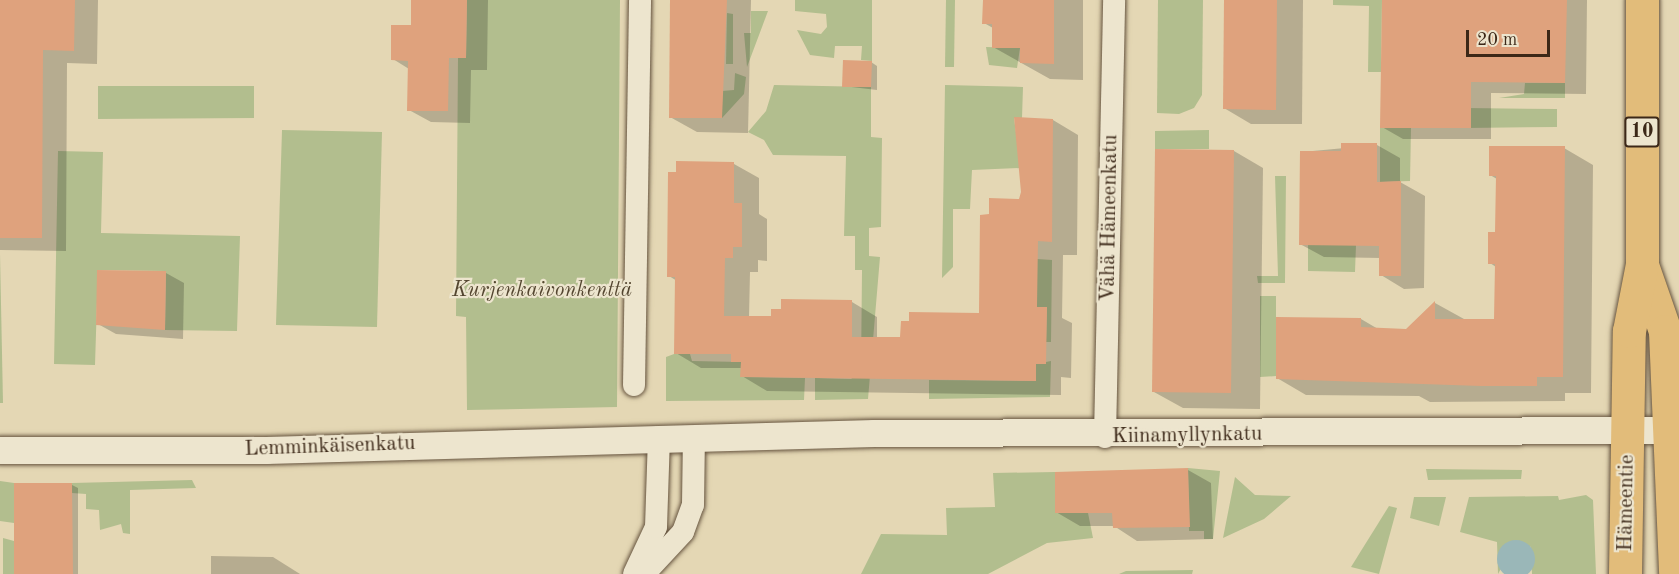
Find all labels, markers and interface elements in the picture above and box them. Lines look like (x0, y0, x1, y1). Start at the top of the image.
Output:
scale bar (1469, 18, 1553, 56)
text: 20 m (1477, 31, 1517, 49)
road number: 10 (1624, 115, 1660, 149)
street label: Vähä Hämeenkatu (1096, 134, 1124, 302)
park label: Kurjenkaivonkenttä (452, 278, 632, 304)
street label: Kiinamyllynkatu (1112, 422, 1262, 450)
street label: Lemminkäisenkatu (244, 431, 416, 463)
street label: Hämeentie (1614, 454, 1640, 552)

